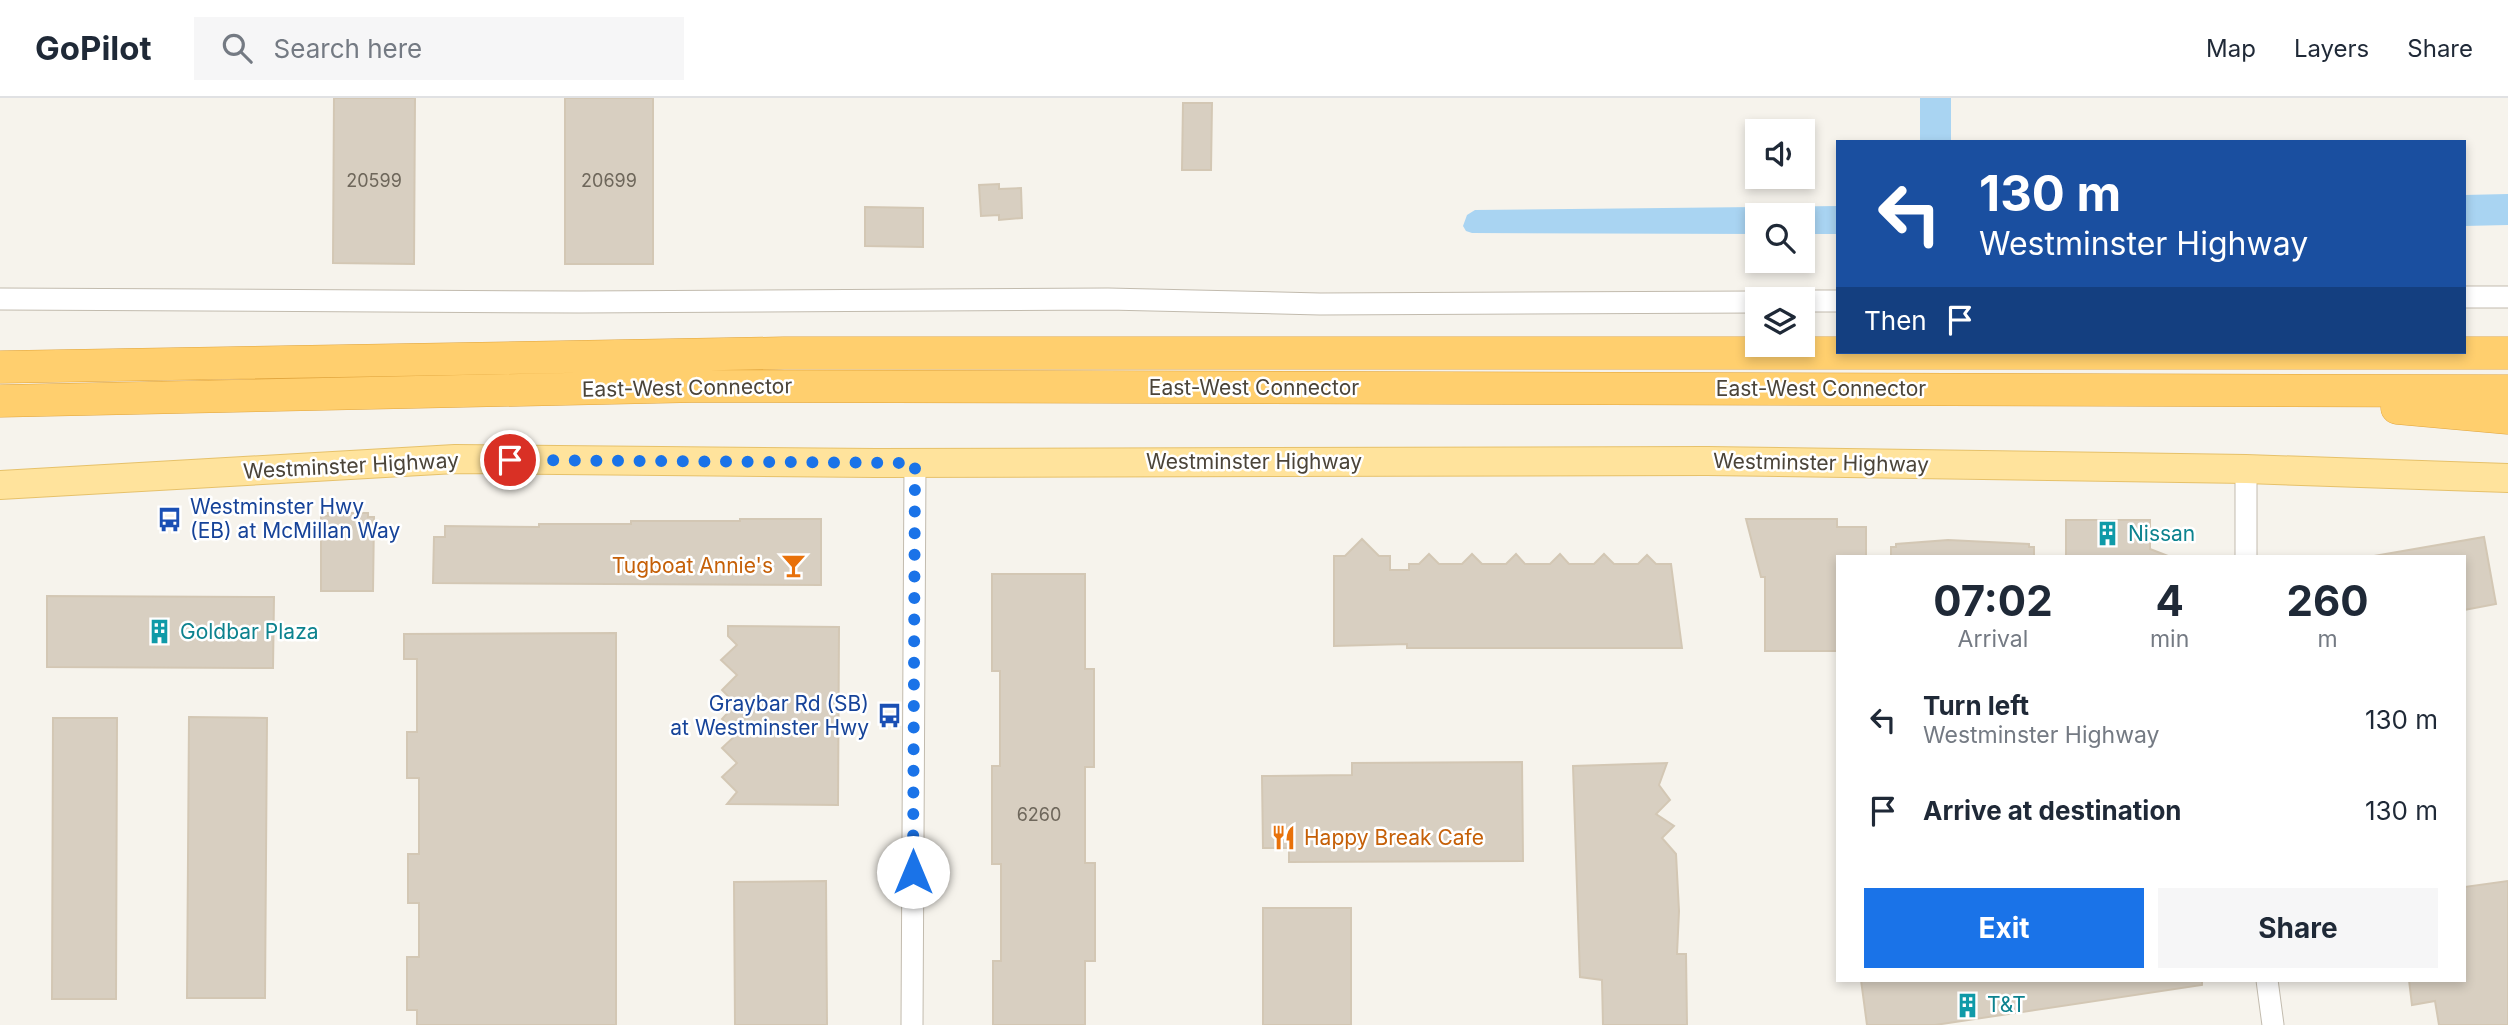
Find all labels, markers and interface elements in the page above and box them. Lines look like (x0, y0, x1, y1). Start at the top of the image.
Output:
search box (194, 17, 684, 80)
text: GoPilot (35, 28, 152, 68)
icon: search (218, 29, 256, 67)
text: Search here (274, 33, 422, 64)
text: Map (2206, 34, 2256, 63)
text: Layers (2294, 34, 2369, 63)
text: Share (2407, 34, 2473, 63)
map controls (1745, 119, 1815, 357)
button: sound (1745, 119, 1815, 189)
text: 130 m (1979, 164, 2121, 223)
icon: left (1864, 168, 1955, 259)
house number: 20599 (346, 170, 402, 191)
house number: 20699 (581, 170, 637, 191)
button: search (1745, 203, 1815, 273)
text: Westminster Highway (1979, 224, 2308, 263)
button: layers (1745, 287, 1815, 357)
icon: arrive (1941, 301, 1979, 339)
text: Then (1864, 305, 1927, 336)
street label: East-West Connector (582, 373, 792, 402)
street label: East-West Connector (1149, 375, 1359, 400)
street label: East-West Connector (1716, 376, 1926, 401)
pin (480, 430, 540, 490)
icon: arrive (491, 441, 529, 479)
street label: Westminster Highway (242, 447, 460, 484)
street label: Westminster Highway (1713, 448, 1929, 477)
street label: Westminster Highway (1146, 449, 1362, 474)
place label: Westminster Hwy (EB) at McMillan Way (190, 494, 401, 543)
bus stop icon: Westminster Hwy (EB) at McMillan Way (156, 505, 184, 533)
building icon: Nissan (2094, 520, 2122, 548)
place label: Nissan (2128, 521, 2195, 546)
bar icon: Tugboat Annie's (779, 552, 807, 580)
place label: Tugboat Annie's (612, 553, 773, 578)
text: 07:02 (1933, 575, 2053, 626)
text: 4 (2155, 575, 2184, 626)
text: 260 (2287, 575, 2369, 626)
building icon: Goldbar Plaza (146, 618, 174, 646)
place label: Goldbar Plaza (180, 619, 319, 644)
text: Arrival (1958, 625, 2028, 653)
text: min (2150, 625, 2189, 653)
text: m (2318, 625, 2338, 653)
text: Turn left (1923, 690, 2029, 721)
place label: Graybar Rd (SB) at Westminster Hwy (670, 691, 869, 740)
icon: left (1864, 701, 1902, 739)
bus stop icon: Graybar Rd (SB) at Westminster Hwy (875, 702, 903, 730)
text: 130 m (2365, 704, 2438, 735)
text: Westminster Highway (1923, 721, 2160, 749)
icon: arrive (1864, 792, 1902, 830)
text: Arrive at destination (1923, 795, 2182, 826)
text: 130 m (2365, 795, 2438, 826)
house number: 6260 (1017, 804, 1061, 825)
restaurant icon: Happy Break Cafe (1270, 824, 1298, 852)
place label: Happy Break Cafe (1304, 825, 1484, 850)
position arrow (876, 835, 950, 909)
button: Exit (1864, 888, 2144, 968)
button: Share (2158, 888, 2438, 968)
building icon: T&T (1953, 991, 1981, 1019)
place label: T&T (1987, 992, 2026, 1017)

